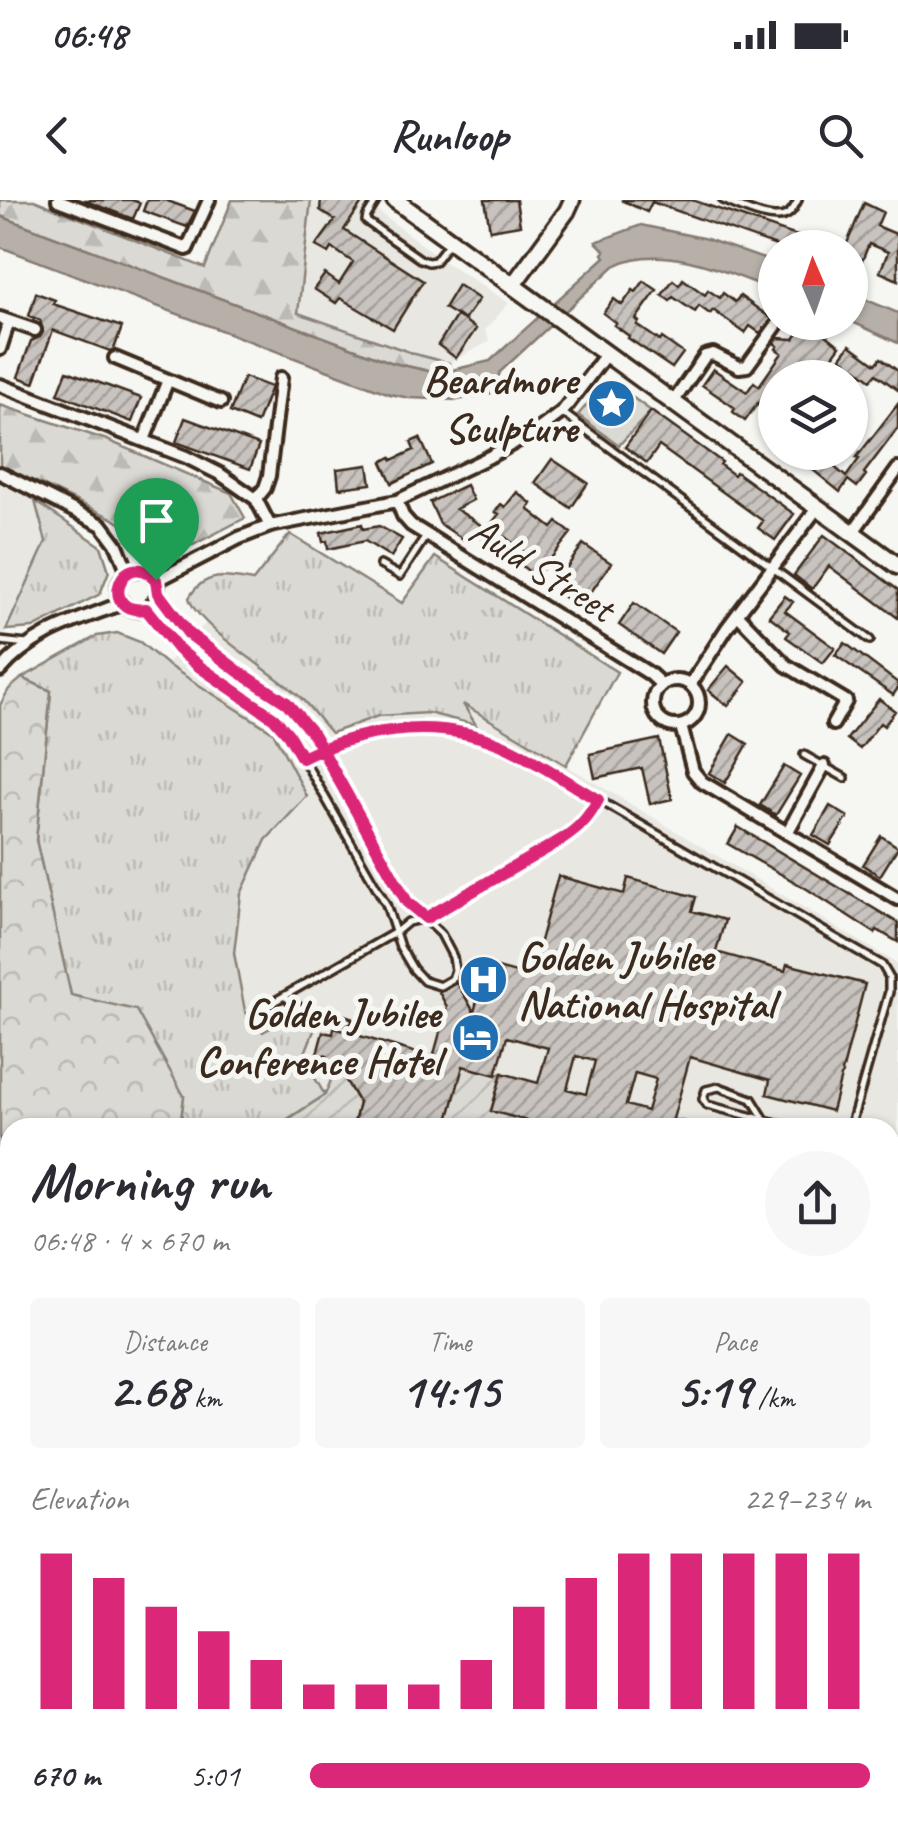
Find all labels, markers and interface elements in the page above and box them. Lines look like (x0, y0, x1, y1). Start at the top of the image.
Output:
text: 06:48 (50, 12, 127, 59)
text: Runloop (390, 107, 508, 164)
icon: back (30, 108, 85, 163)
icon: search (813, 108, 868, 163)
north arrow (758, 230, 868, 340)
map controls (758, 230, 868, 470)
place label: Beardmore Sculpture (424, 354, 581, 455)
button: layers (758, 360, 868, 470)
place icon: Beardmore Sculpture (586, 378, 638, 430)
pin (114, 478, 199, 581)
icon: arrive (129, 493, 184, 548)
street label: Auld Street (460, 504, 628, 636)
place label: Golden Jubilee National Hospital (518, 930, 782, 1031)
hospital icon: Golden Jubilee National Hospital (457, 954, 509, 1006)
place label: Golden Jubilee Conference Hotel (196, 987, 449, 1088)
hotel icon: Golden Jubilee Conference Hotel (449, 1011, 501, 1063)
text: Morning run (30, 1147, 270, 1217)
button: share (765, 1151, 870, 1256)
text: 06:48 · 4 × 670 m (30, 1220, 228, 1261)
text: Distance (123, 1324, 207, 1359)
text: Time (429, 1324, 471, 1359)
text: Pace (713, 1324, 757, 1359)
text: 2.68 (109, 1359, 187, 1422)
text: 14:15 (400, 1359, 500, 1422)
text: 5:19 (675, 1359, 751, 1422)
text: km (187, 1380, 221, 1415)
text: /km (751, 1380, 795, 1415)
text: Elevation (30, 1478, 128, 1519)
text: 229–234 m (744, 1478, 870, 1519)
text: 670 m (30, 1755, 100, 1796)
text: 5:01 (190, 1755, 240, 1796)

